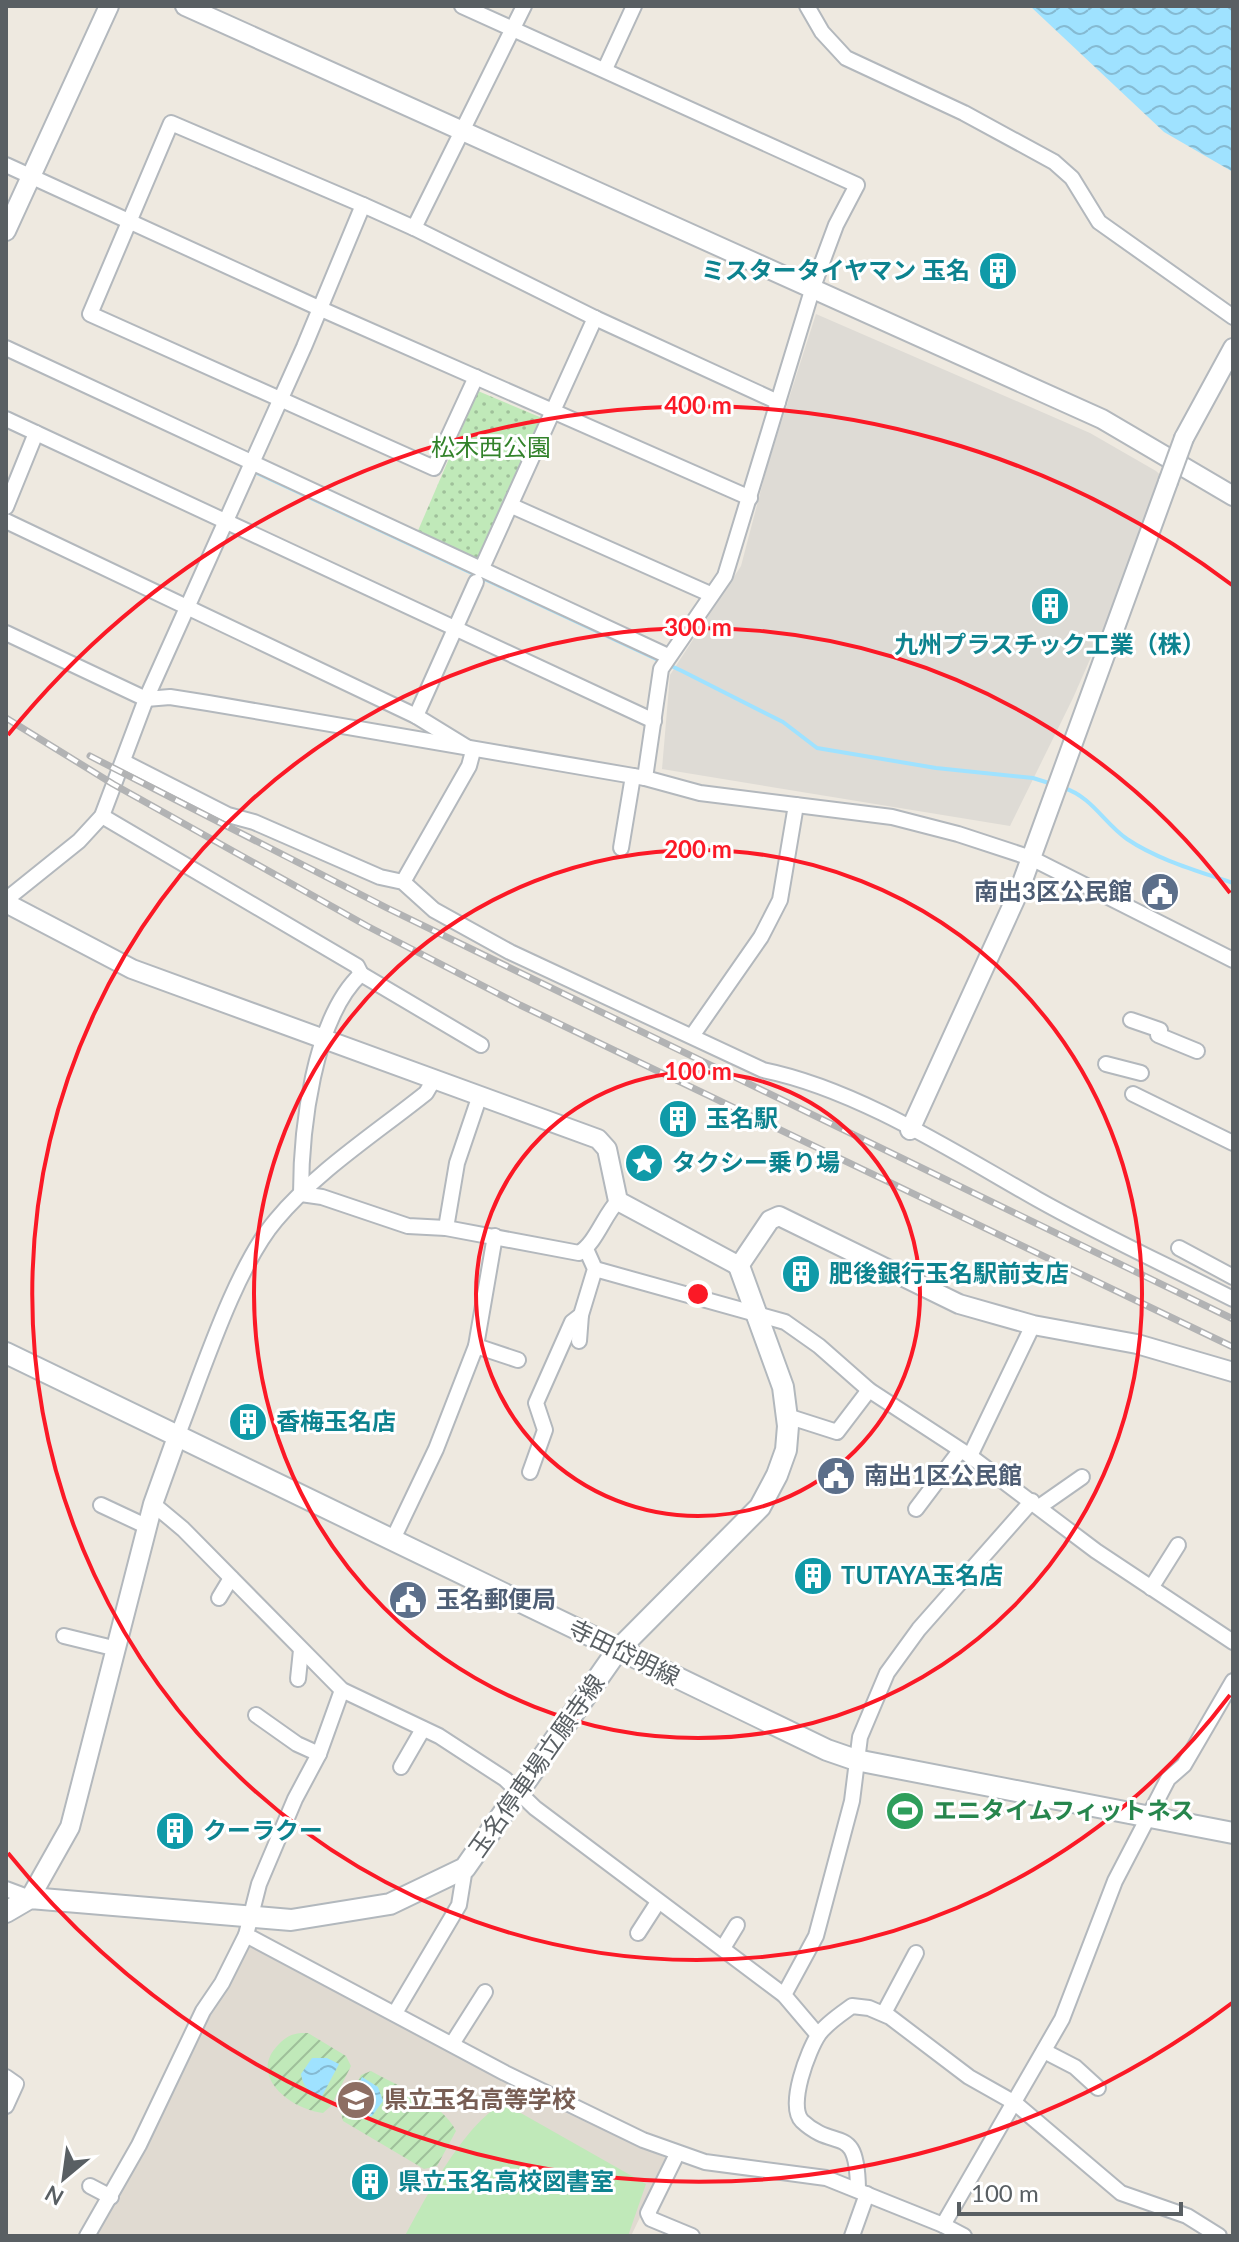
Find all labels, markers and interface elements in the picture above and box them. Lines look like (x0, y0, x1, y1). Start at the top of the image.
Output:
building icon: ミスタータイヤマン 玉名 (977, 250, 1019, 292)
place label: ミスタータイヤマン 玉名 (701, 255, 970, 284)
text: 400 m (664, 390, 732, 419)
park label: 松木西公園 (431, 432, 551, 461)
building icon: 九州プラスチック工業（株） (1029, 585, 1071, 627)
text: 300 m (664, 612, 732, 641)
place label: 九州プラスチック工業（株） (894, 629, 1206, 658)
text: 200 m (664, 834, 732, 863)
public building icon: 南出3区公民館 (1139, 871, 1181, 913)
place label: 南出3区公民館 (974, 876, 1132, 905)
text: 100 m (664, 1056, 732, 1085)
building icon: 玉名駅 (657, 1098, 699, 1140)
place label: 玉名駅 (706, 1103, 778, 1132)
place icon: タクシー乗り場 (623, 1142, 665, 1184)
place label: タクシー乗り場 (672, 1147, 840, 1176)
building icon: 肥後銀行玉名駅前支店 (780, 1253, 822, 1295)
place label: 肥後銀行玉名駅前支店 (829, 1258, 1069, 1287)
centre of rings (684, 1280, 712, 1308)
building icon: 香梅玉名店 (227, 1401, 269, 1443)
place label: 香梅玉名店 (276, 1406, 396, 1435)
public building icon: 南出1区公民館 (815, 1455, 857, 1497)
place label: 南出1区公民館 (864, 1460, 1022, 1489)
building icon: TUTAYA玉名店 (792, 1555, 834, 1597)
place label: TUTAYA玉名店 (841, 1560, 1003, 1589)
public building icon: 玉名郵便局 (387, 1579, 429, 1621)
place label: 玉名郵便局 (436, 1584, 556, 1613)
street label: 寺田岱明線 (564, 1612, 685, 1691)
street label: 玉名停車場立願寺線 (462, 1668, 610, 1862)
sports icon: エニタイムフィットネス (884, 1790, 926, 1832)
place label: エニタイムフィットネス (933, 1795, 1195, 1824)
building icon: クーラクー (154, 1810, 196, 1852)
place label: クーラクー (203, 1815, 323, 1844)
school or university icon: 県立玉名高等学校 (335, 2079, 377, 2121)
place label: 県立玉名高等学校 (384, 2084, 576, 2113)
north arrow (24, 2138, 104, 2218)
building icon: 県立玉名高校図書室 (349, 2161, 391, 2203)
place label: 県立玉名高校図書室 (398, 2166, 614, 2195)
scale bar (959, 2166, 1181, 2216)
text: 100 m (971, 2178, 1039, 2207)
text: N (40, 2180, 68, 2212)

